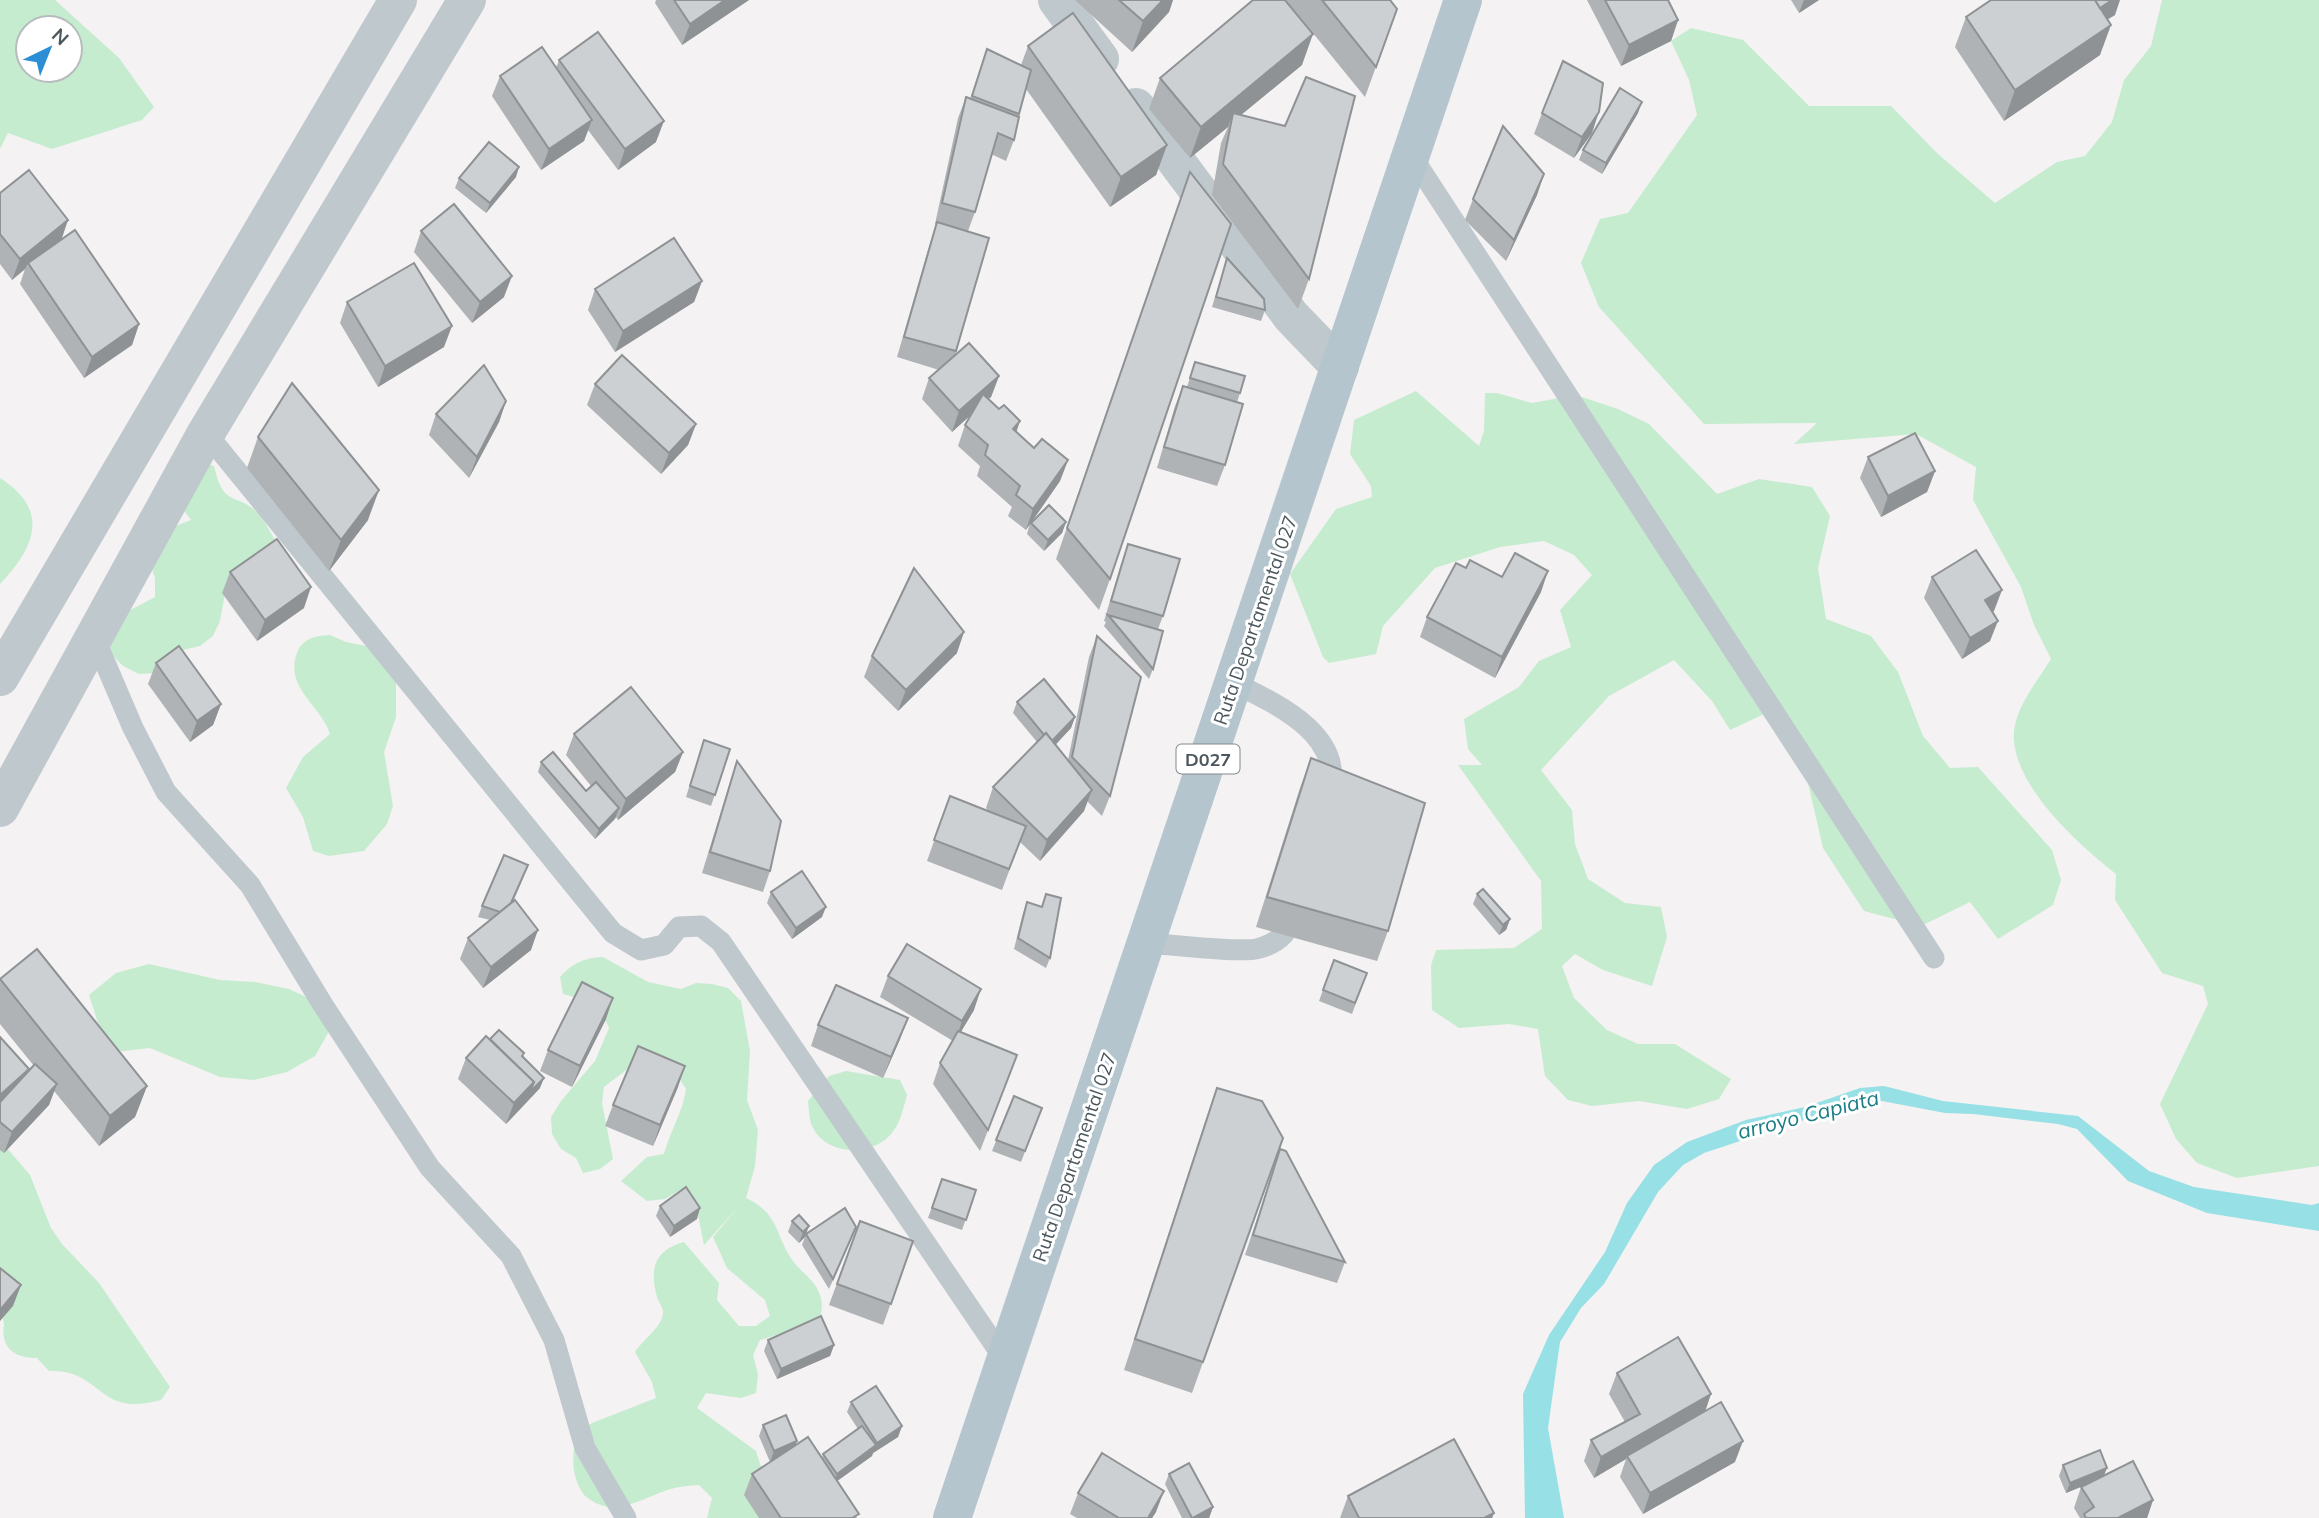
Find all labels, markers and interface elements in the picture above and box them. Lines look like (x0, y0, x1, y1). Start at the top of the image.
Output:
north arrow (14, 14, 84, 84)
text: N (47, 23, 74, 50)
street label: Ruta Departamental 027 (1208, 512, 1302, 728)
road number: D027 (1176, 744, 1240, 774)
street label: Ruta Departamental 027 (1027, 1049, 1121, 1265)
water label: arroyo Capiata (1735, 1084, 1881, 1144)

